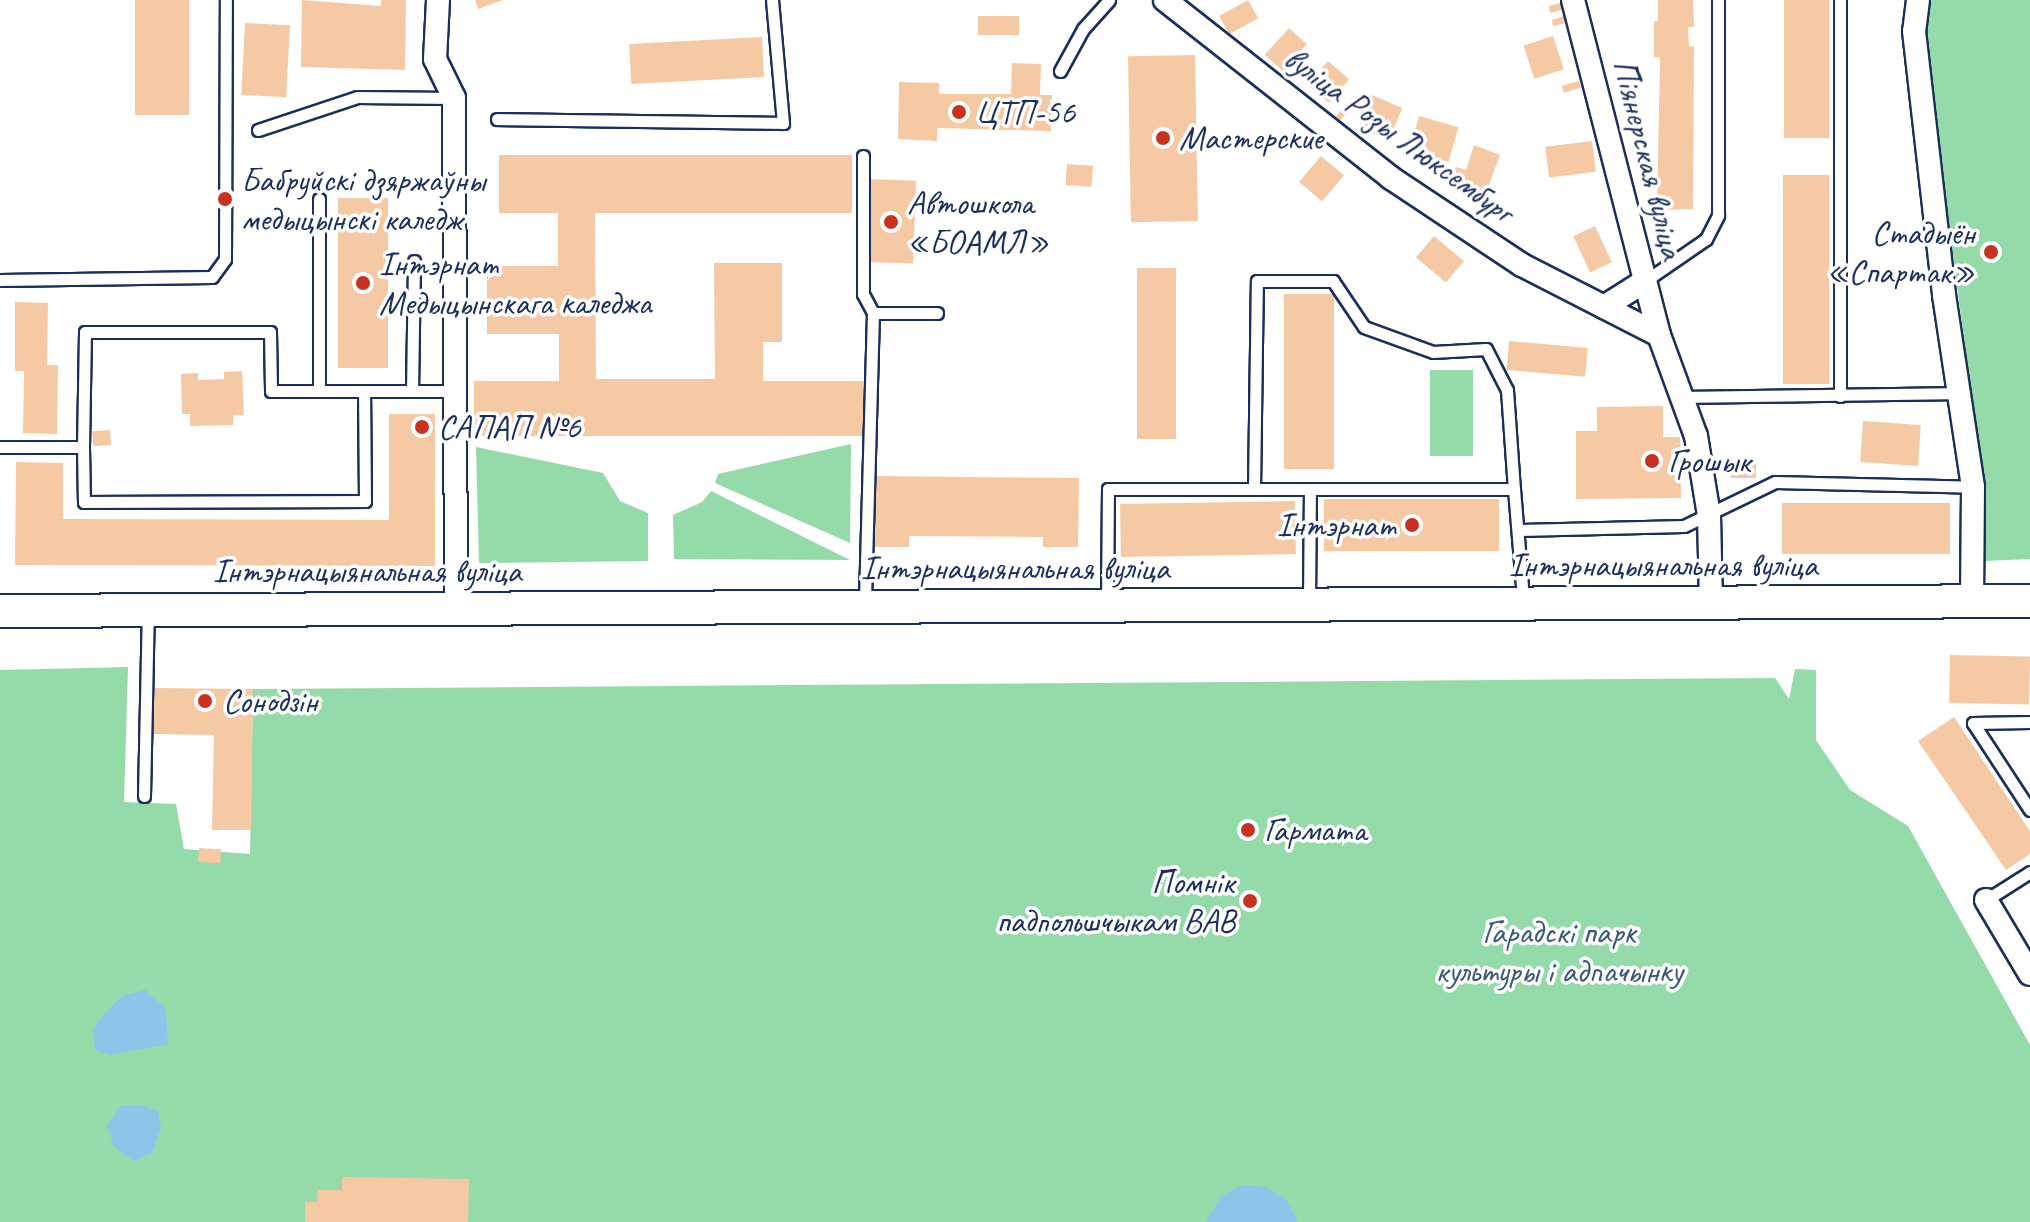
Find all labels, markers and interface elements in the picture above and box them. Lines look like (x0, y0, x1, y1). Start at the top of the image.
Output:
street label: вуліца Розы Люксембург (1277, 38, 1521, 230)
street label: Піянерская вуліца (1605, 55, 1693, 263)
place label: ЦТП-56 (975, 92, 1075, 132)
marker: ЦТП-56 (950, 103, 968, 121)
place label: Мастерские (1179, 118, 1323, 158)
marker: Мастерские (1154, 129, 1172, 147)
place label: Бабруйскі дзяржаўны медыцынскі каледж (241, 159, 485, 238)
place label: Автошкола «БОАМЛ» (907, 182, 1049, 262)
marker: Бабруйскі дзяржаўны медыцынскі каледж (216, 190, 234, 208)
place label: Стадыён «Спартак» (1827, 212, 1975, 292)
marker: Автошкола «БОАМЛ» (882, 213, 900, 231)
place label: Інтэрнат Медыцынскага каледжа (379, 243, 653, 322)
marker: Стадыён «Спартак» (1982, 243, 2000, 261)
marker: Інтэрнат Медыцынскага каледжа (354, 274, 372, 292)
place label: САПАП №6 (438, 407, 580, 447)
marker: САПАП №6 (413, 418, 431, 436)
place label: Грошык (1668, 441, 1750, 481)
marker: Грошык (1643, 452, 1661, 470)
place label: Інтэрнат (1277, 505, 1396, 545)
marker: Інтэрнат (1403, 516, 1421, 534)
street label: Інтэрнацыянальная вуліца (1509, 545, 1817, 585)
street label: Інтэрнацыянальная вуліца (861, 548, 1169, 588)
street label: Інтэрнацыянальная вуліца (213, 551, 521, 591)
place label: Сонодзін (223, 681, 317, 721)
marker: Сонодзін (194, 690, 216, 712)
place label: Гармата (1264, 810, 1366, 850)
marker: Гармата (1239, 821, 1257, 839)
place label: Помнік падпольшчыкам ВАВ (996, 861, 1234, 940)
marker: Помнік падпольшчыкам ВАВ (1241, 892, 1259, 910)
park label: Гарадскі парк культуры і адпачынку (1435, 911, 1683, 990)

